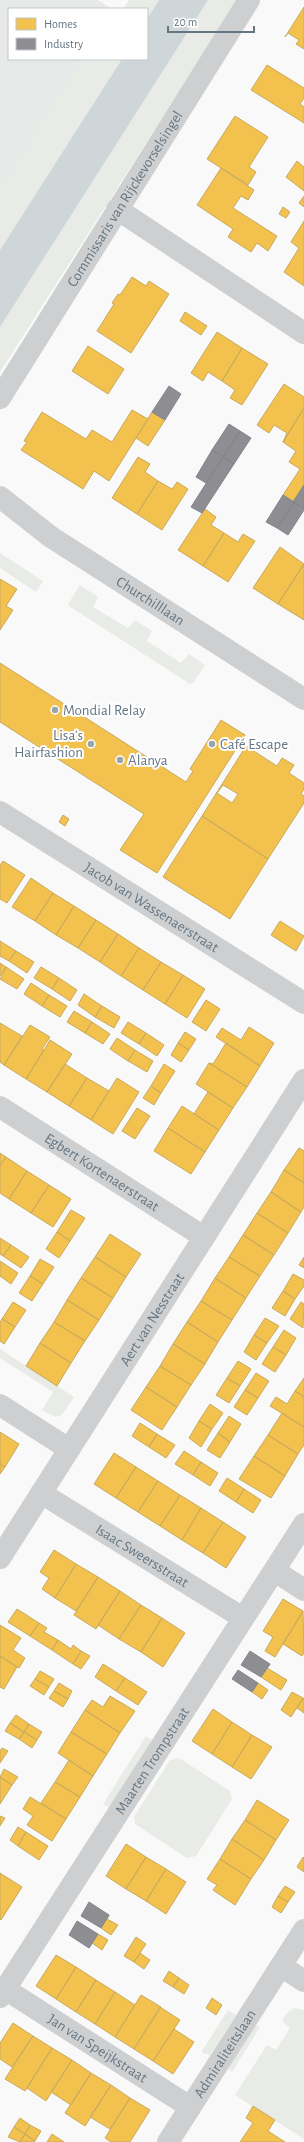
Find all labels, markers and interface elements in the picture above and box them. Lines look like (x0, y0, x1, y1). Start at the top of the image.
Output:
legend (8, 8, 148, 60)
scale bar (168, 8, 254, 34)
text: 20 m (174, 16, 197, 28)
text: Homes (44, 18, 77, 30)
text: Industry (44, 38, 83, 51)
street label: Commissaris van Rijckevorselsingel (64, 108, 186, 290)
street label: Churchilllaan (113, 574, 187, 628)
place label: Mondial Relay (63, 703, 146, 718)
marker: Mondial Relay (50, 705, 60, 715)
place label: Lisa's Hairfashion (14, 728, 83, 760)
place label: Café Escape (220, 737, 288, 752)
marker: Lisa's Hairfashion (86, 739, 96, 749)
marker: Café Escape (207, 739, 217, 749)
place label: Alanya (128, 753, 168, 768)
marker: Alanya (115, 755, 125, 765)
street label: Jacob van Wassenaerstraat (81, 860, 221, 955)
street label: Egbert Kortenaerstraat (42, 1131, 162, 1214)
street label: Aert van Nesstraat (117, 1270, 187, 1369)
street label: Isaac Sweersstraat (93, 1522, 191, 1590)
street label: Maarten Trompstraat (113, 1705, 192, 1817)
street label: Admiraliteitslaan (191, 2007, 259, 2101)
street label: Jan van Speijkstraat (45, 2012, 150, 2086)

